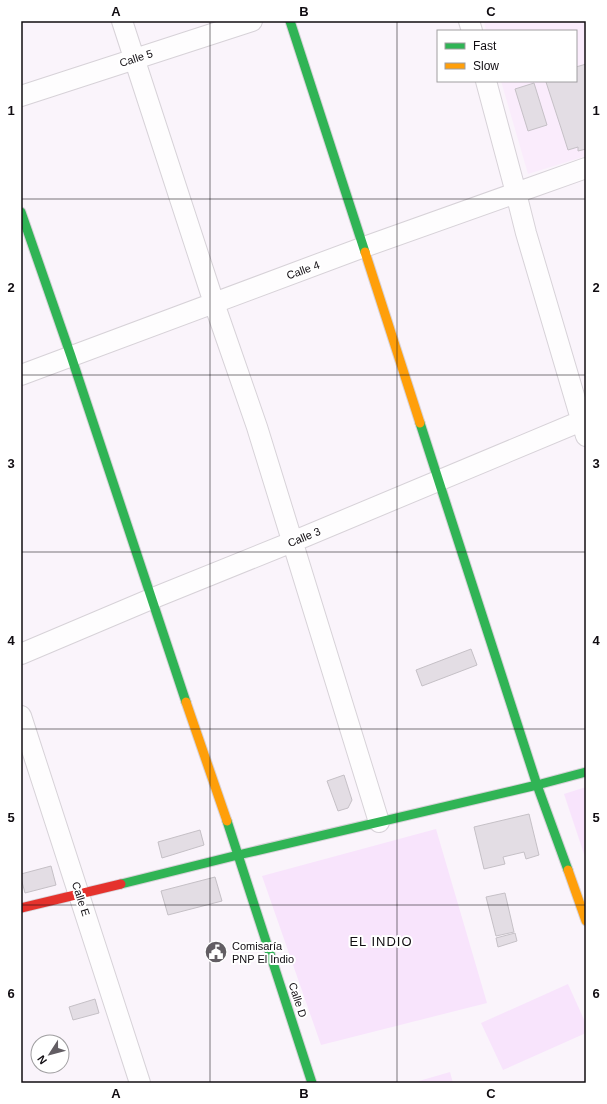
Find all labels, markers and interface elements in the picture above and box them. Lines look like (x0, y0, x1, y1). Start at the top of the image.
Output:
text: A (111, 4, 121, 19)
text: B (299, 4, 309, 19)
text: C (486, 4, 496, 19)
legend (437, 30, 577, 82)
text: Fast (473, 39, 497, 53)
street label: Calle 5 (118, 47, 154, 69)
text: Slow (473, 59, 499, 73)
text: 1 (7, 103, 15, 118)
text: 1 (592, 103, 600, 118)
street label: Calle 4 (285, 259, 321, 281)
text: 2 (7, 280, 15, 295)
text: 2 (592, 280, 600, 295)
text: 3 (7, 456, 15, 471)
text: 3 (592, 456, 600, 471)
street label: Calle 3 (286, 525, 322, 549)
text: 4 (7, 633, 15, 648)
text: 4 (592, 633, 600, 648)
text: 5 (7, 810, 15, 825)
text: 5 (592, 810, 600, 825)
street label: Calle E (70, 880, 92, 918)
district label: EL INDIO (349, 934, 413, 949)
public building icon: Comisaría PNP El Indio (203, 939, 229, 965)
place label: Comisaría PNP El Indio (232, 940, 294, 965)
street label: Calle D (287, 981, 309, 1019)
text: 6 (7, 986, 15, 1001)
text: 6 (592, 986, 600, 1001)
north arrow (30, 1034, 70, 1074)
text: N (35, 1053, 49, 1067)
text: A (111, 1086, 121, 1101)
text: B (299, 1086, 309, 1101)
text: C (486, 1086, 496, 1101)

